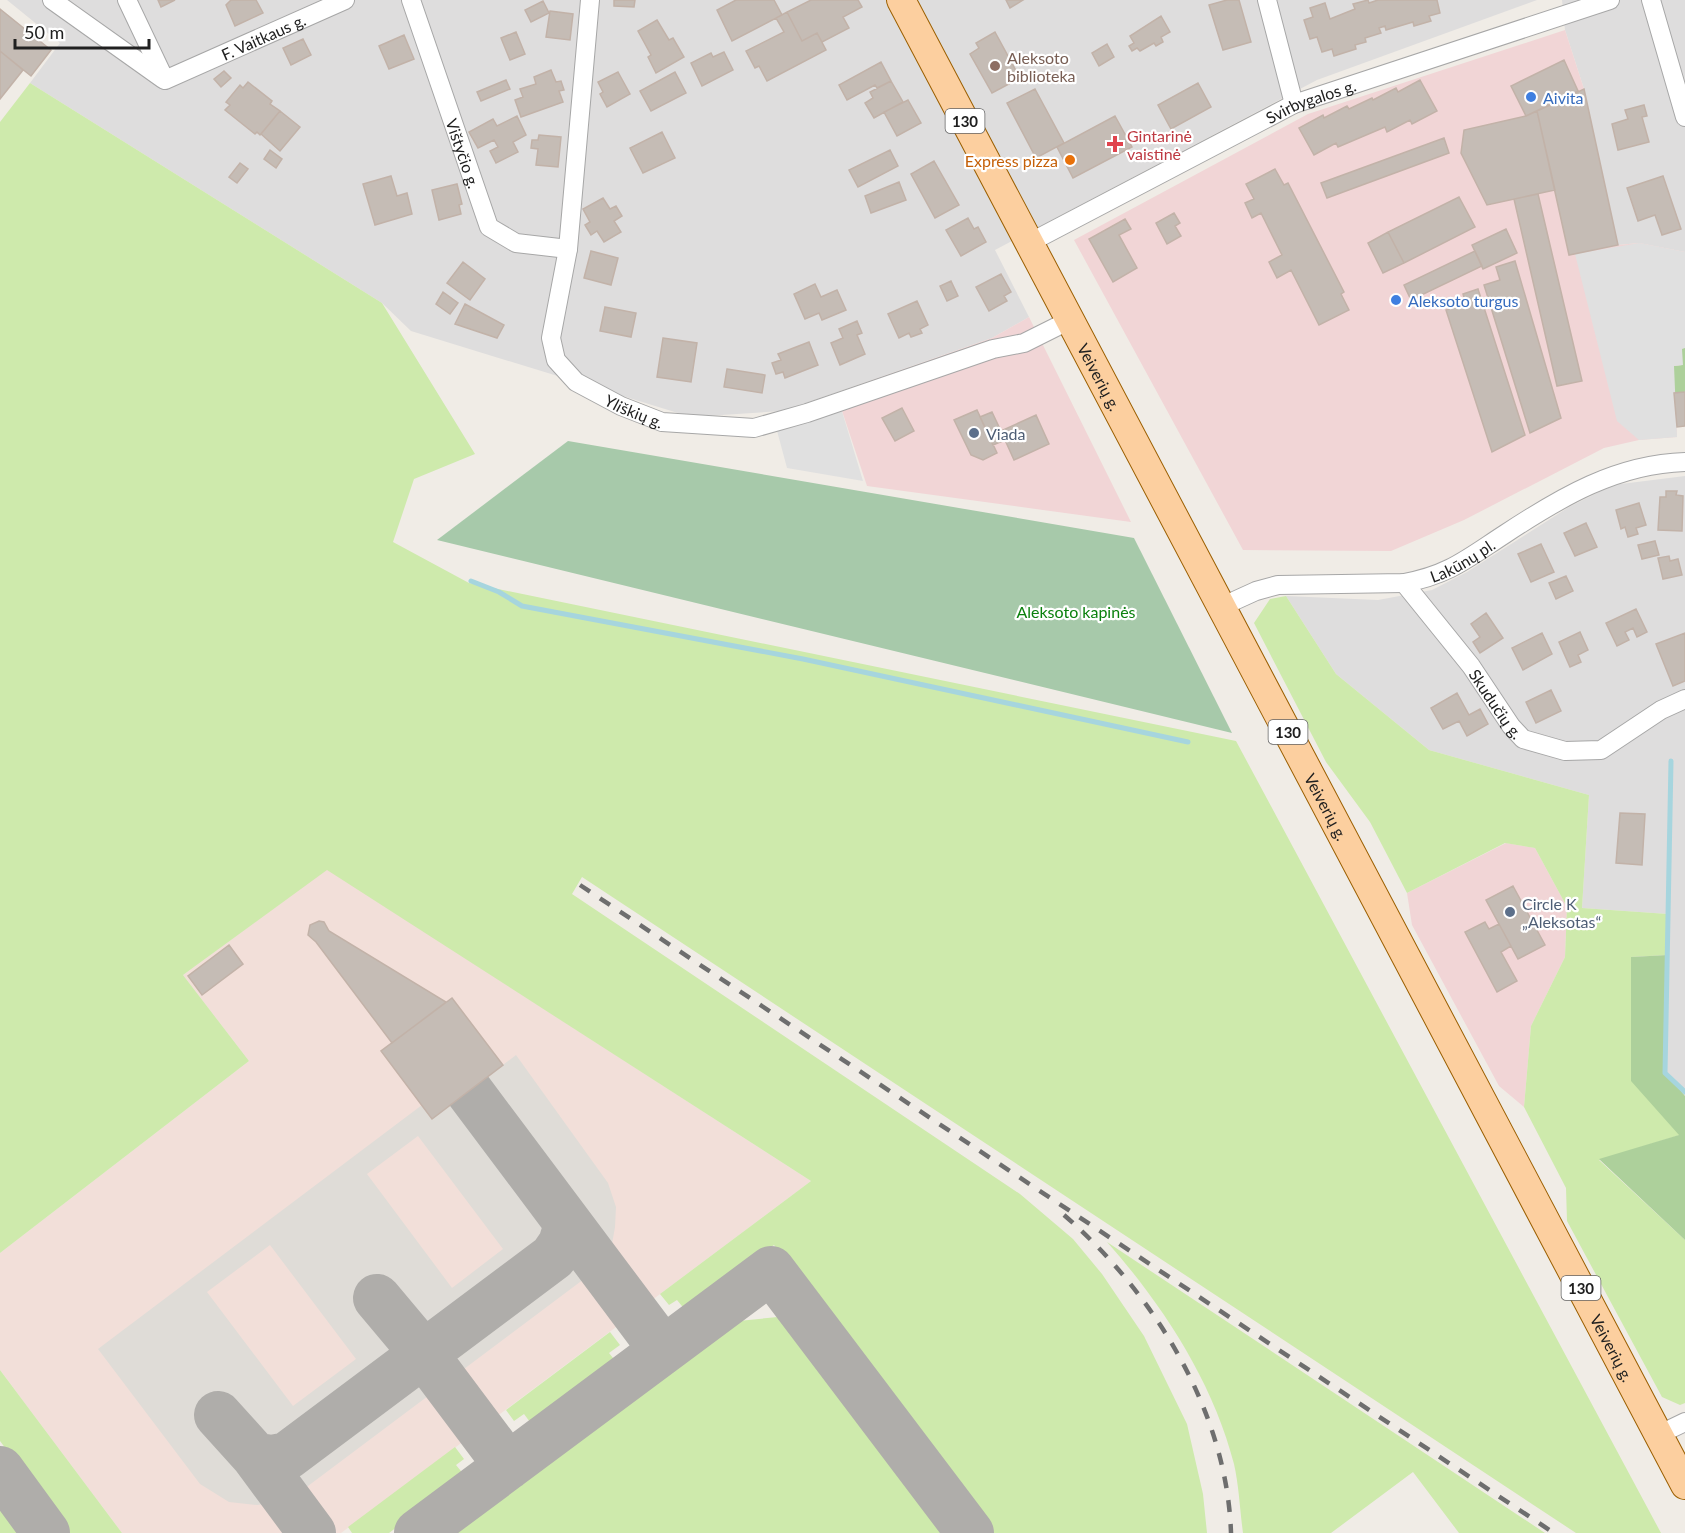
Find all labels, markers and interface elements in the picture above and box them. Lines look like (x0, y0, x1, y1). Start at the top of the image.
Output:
street label: F. Vaitkaus g. (218, 9, 308, 63)
scale bar (15, 12, 148, 50)
text: 50 m (24, 21, 64, 43)
place label: Aleksoto biblioteka (1007, 48, 1076, 85)
marker: Aleksoto biblioteka (988, 59, 1002, 73)
street label: Svirbygalos g. (1262, 75, 1358, 127)
place label: Aivita (1543, 88, 1583, 107)
marker: Aivita (1524, 90, 1538, 104)
road number: 130 (946, 109, 984, 133)
street label: Vištyčio g. (443, 116, 484, 190)
place label: Gintarinė vaistinė (1127, 126, 1192, 163)
marker: Gintarinė vaistinė (1108, 137, 1122, 151)
place label: Express pizza (965, 151, 1058, 170)
marker: Express pizza (1063, 153, 1077, 167)
place label: Aleksoto turgus (1408, 291, 1518, 310)
marker: Aleksoto turgus (1389, 293, 1403, 307)
street label: Veiverių g. (1074, 340, 1125, 414)
street label: Yliškių g. (602, 390, 666, 431)
place label: Viada (986, 424, 1026, 443)
marker: Viada (967, 426, 981, 440)
street label: Lakūnų pl. (1427, 534, 1498, 585)
park label: Aleksoto kapinės (1016, 602, 1136, 621)
street label: Skudučių g. (1466, 665, 1527, 742)
road number: 130 (1268, 720, 1308, 744)
street label: Veiverių g. (1301, 770, 1352, 843)
place label: Circle K „Aleksotas“ (1522, 894, 1601, 931)
marker: Circle K „Aleksotas“ (1503, 905, 1517, 919)
road number: 130 (1562, 1276, 1600, 1300)
street label: Veiverių g. (1587, 1311, 1638, 1385)

